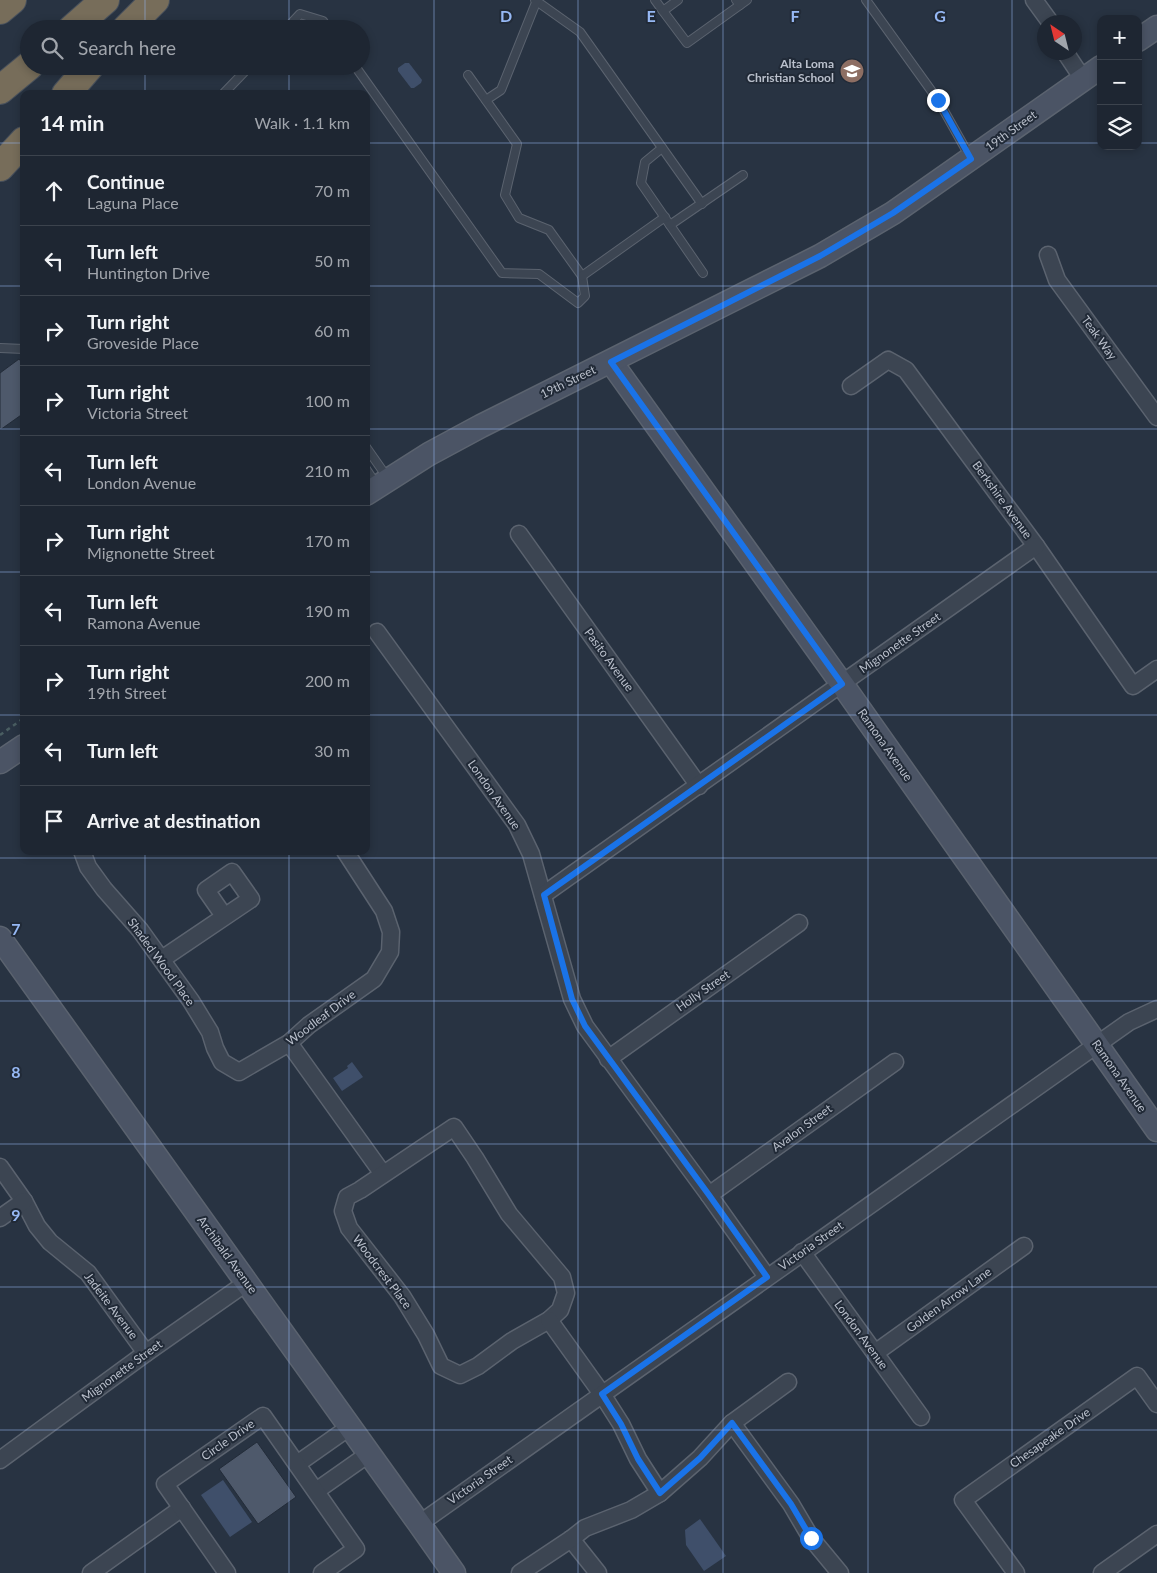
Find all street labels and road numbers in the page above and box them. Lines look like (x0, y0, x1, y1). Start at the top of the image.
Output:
street label: 19th Street (982, 107, 1040, 154)
street label: Teak Way (1078, 313, 1121, 363)
street label: 19th Street (538, 361, 598, 401)
street label: Berkshire Avenue (969, 458, 1036, 541)
street label: Mignonette Street (856, 609, 944, 676)
street label: Pasito Avenue (581, 625, 637, 694)
street label: Ramona Avenue (855, 706, 916, 784)
street label: London Avenue (465, 757, 524, 833)
street label: Shaded Wood Place (125, 915, 198, 1009)
street label: Holly Street (673, 966, 733, 1015)
street label: Woodleaf Drive (283, 987, 358, 1049)
street label: Ramona Avenue (1089, 1037, 1150, 1115)
street label: Avalon Street (769, 1100, 835, 1154)
street label: Archibald Avenue (194, 1213, 261, 1296)
street label: Victoria Street (775, 1217, 847, 1273)
street label: Woodcrest Place (350, 1232, 415, 1312)
street label: Golden Arrow Lane (903, 1264, 994, 1335)
street label: Jadeite Avenue (81, 1269, 141, 1342)
street label: London Avenue (831, 1297, 892, 1372)
street label: Mignonette Street (79, 1336, 165, 1405)
street label: Chesapeake Drive (1006, 1404, 1093, 1471)
street label: Circle Drive (198, 1416, 257, 1463)
street label: Victoria Street (444, 1451, 516, 1507)

